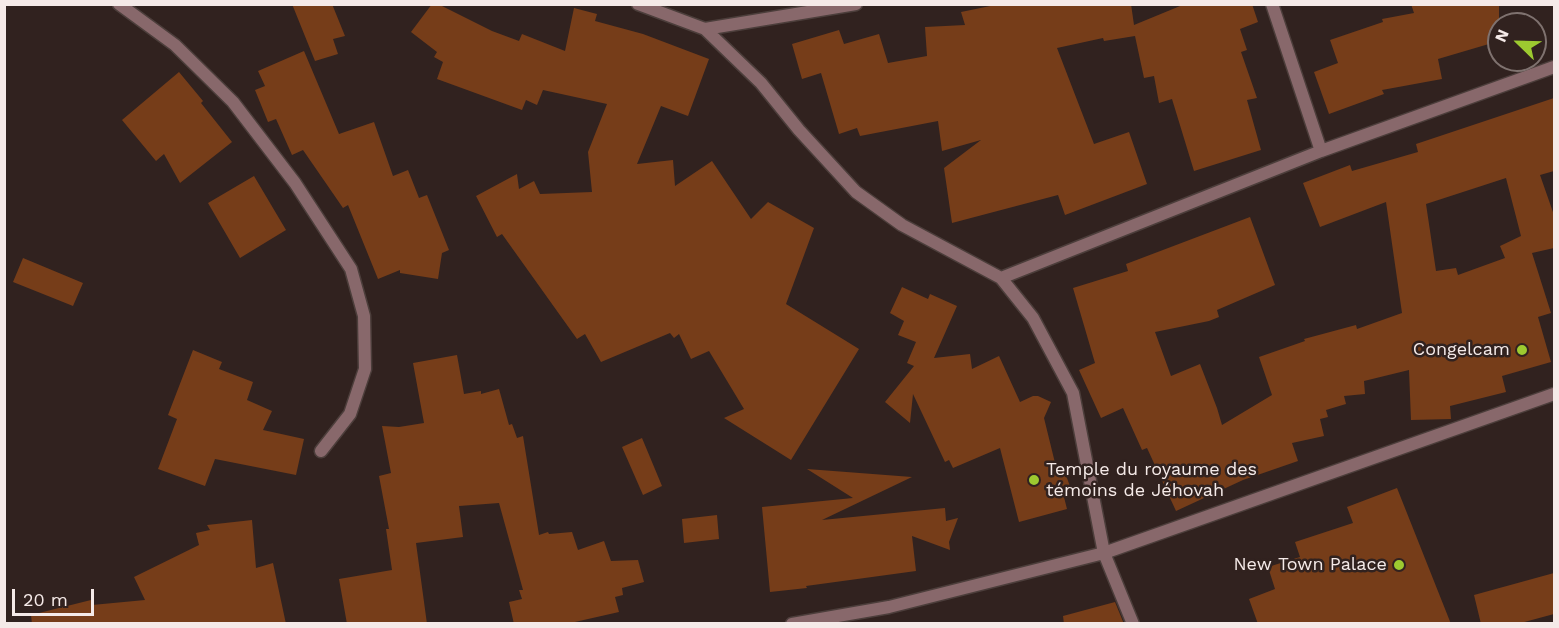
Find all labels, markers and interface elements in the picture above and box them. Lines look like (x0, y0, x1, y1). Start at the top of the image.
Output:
north arrow (1487, 12, 1547, 72)
text: N (1491, 26, 1513, 45)
place label: Congelcam (1413, 339, 1510, 361)
marker: Congelcam (1515, 343, 1529, 357)
place label: Temple du royaume des témoins de Jéhovah (1046, 459, 1257, 502)
marker: Temple du royaume des témoins de Jéhovah (1027, 473, 1041, 487)
place label: New Town Palace (1234, 554, 1387, 576)
marker: New Town Palace (1392, 558, 1406, 572)
scale bar (15, 577, 98, 615)
text: 20 m (23, 589, 68, 610)

